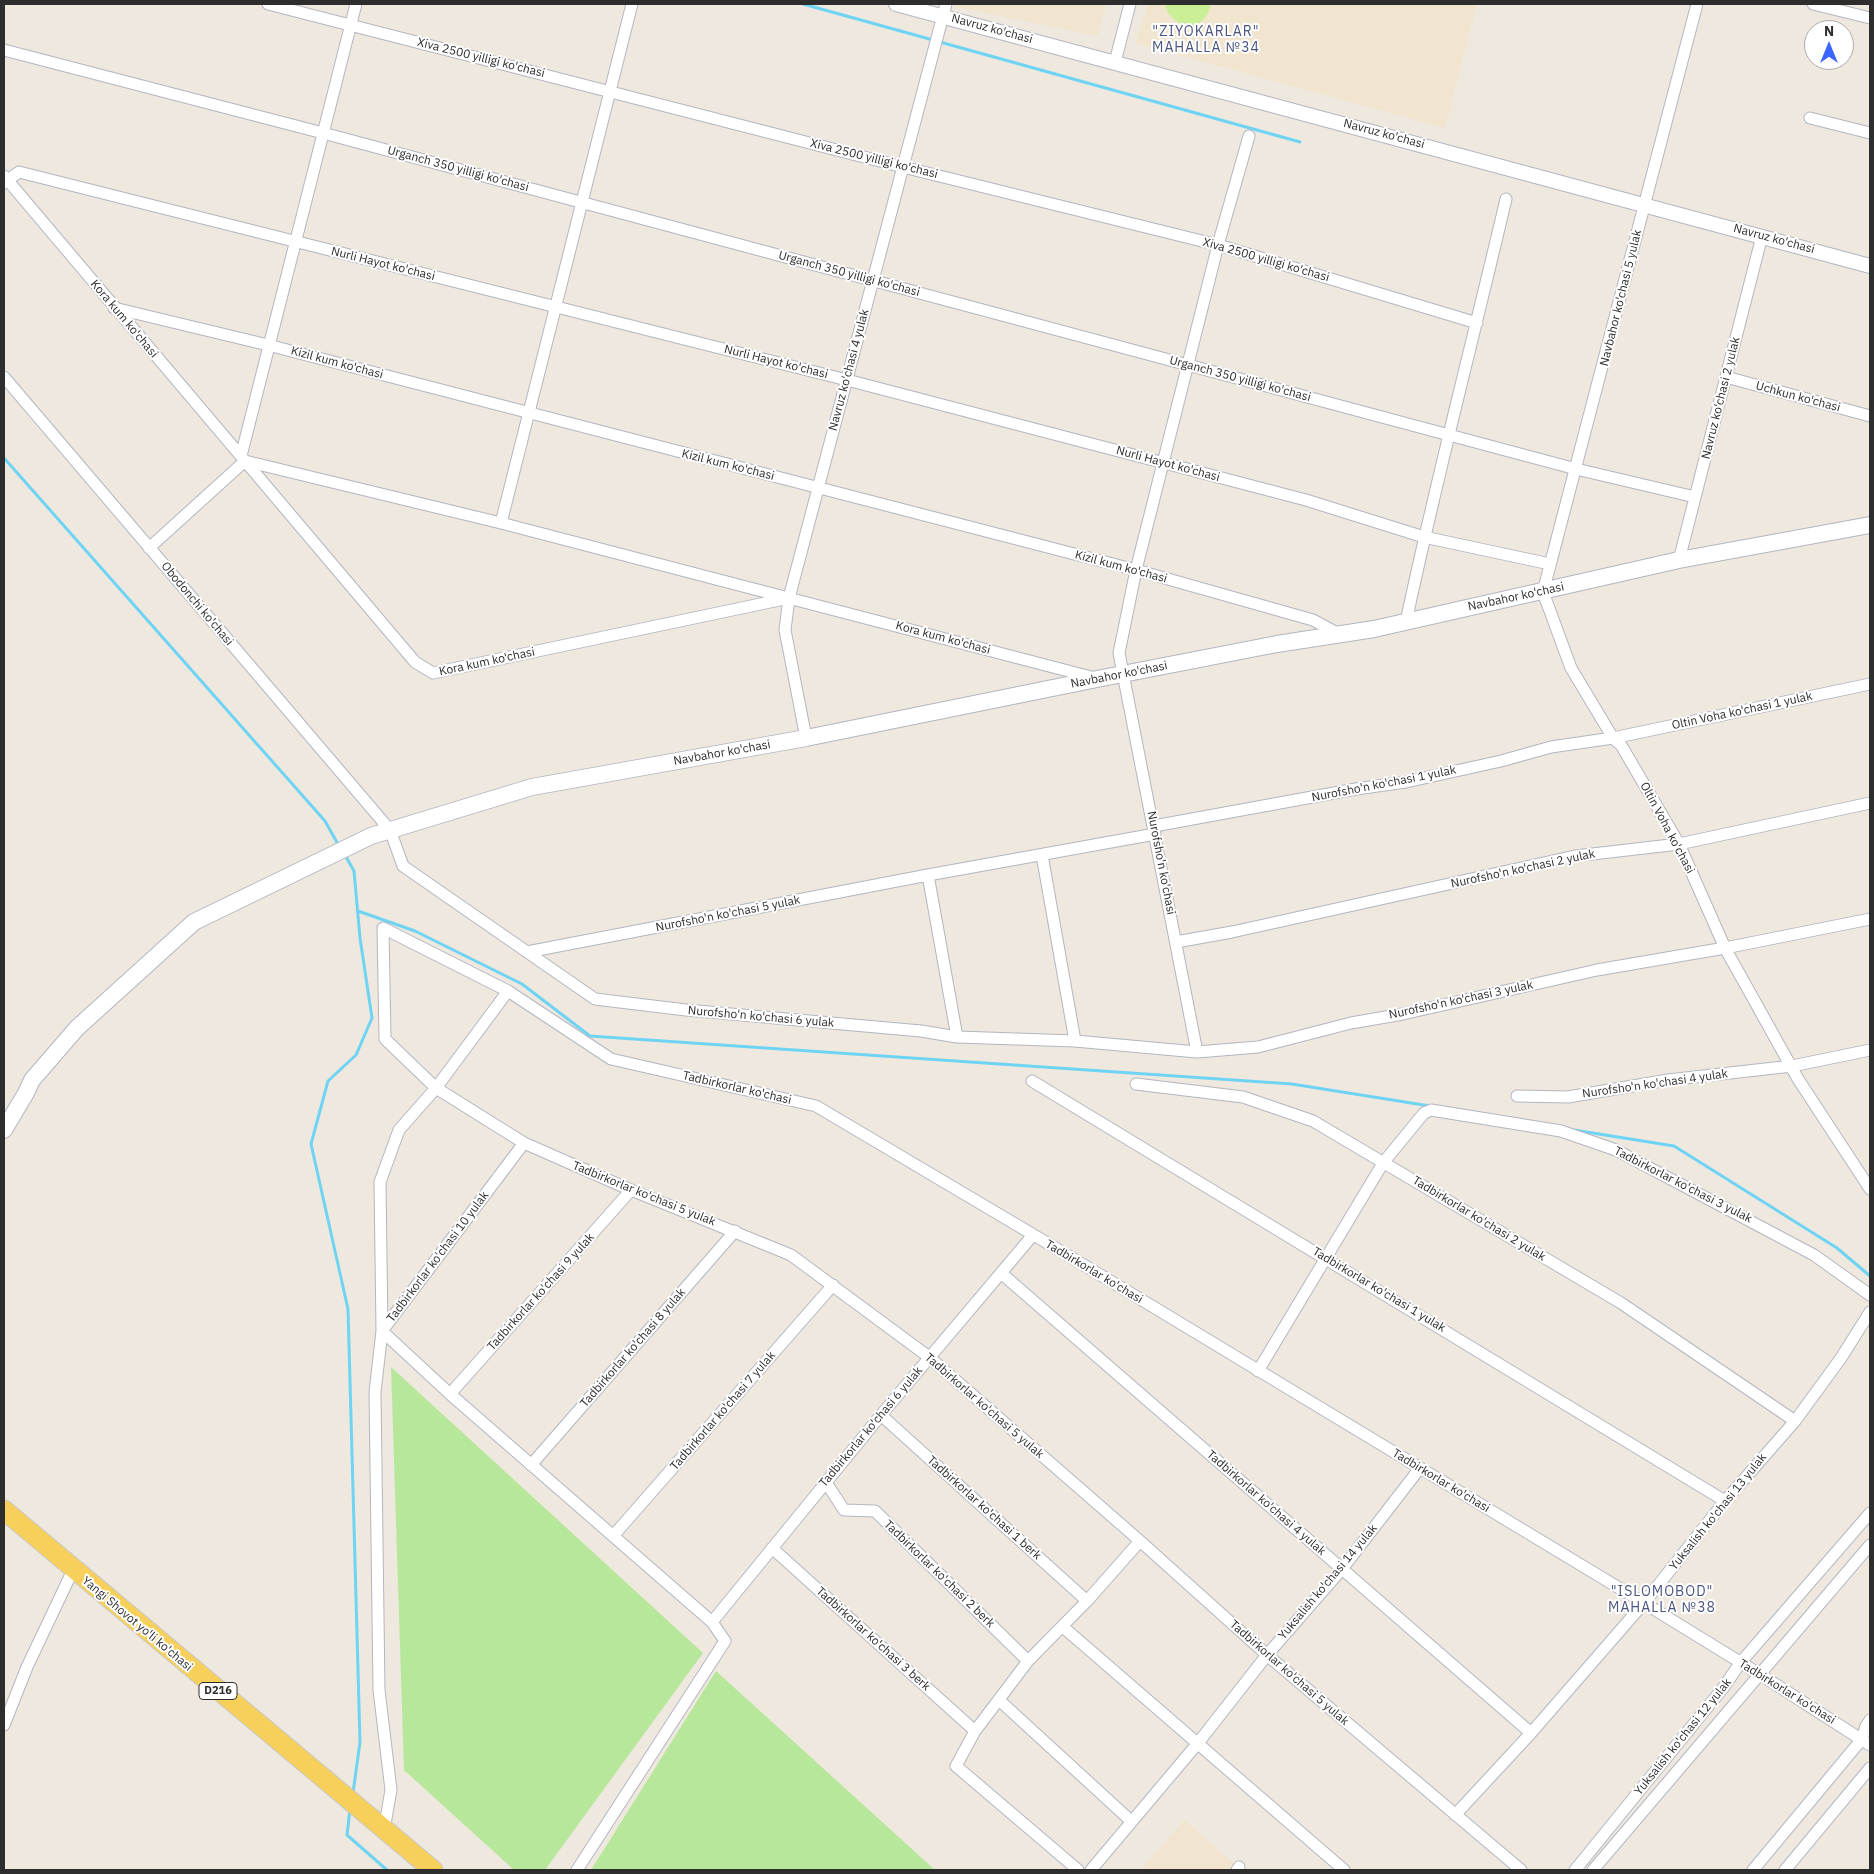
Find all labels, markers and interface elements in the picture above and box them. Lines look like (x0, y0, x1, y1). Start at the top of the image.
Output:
street label: Navruz ko'chasi (950, 11, 1034, 47)
north arrow (1804, 20, 1854, 70)
text: N (1824, 22, 1834, 40)
district label: "ZIYOKARLAR" MAHALLA №34 (1151, 24, 1261, 56)
street label: Xiva 2500 yilligi ko'chasi (416, 35, 546, 81)
street label: Navruz ko'chasi (1342, 116, 1426, 152)
street label: Xiva 2500 yilligi ko'chasi (809, 136, 939, 182)
street label: Urganch 350 yilligi ko'chasi (386, 143, 530, 195)
street label: Navruz ko'chasi (1732, 221, 1816, 257)
street label: Navbahor ko'chasi 5 yulak (1597, 228, 1645, 368)
street label: Xiva 2500 yilligi ko'chasi (1201, 235, 1331, 285)
street label: Nurli Hayot ko'chasi (329, 244, 437, 284)
street label: Urganch 350 yilligi ko'chasi (777, 248, 921, 300)
street label: Kora kum ko'chasi (87, 277, 161, 361)
street label: Navruz ko'chasi 4 yulak (826, 308, 872, 432)
street label: Navruz ko'chasi 2 yulak (1699, 335, 1743, 461)
street label: Nurli Hayot ko'chasi (722, 342, 830, 382)
street label: Kizil kum ko'chasi (289, 344, 385, 382)
street label: Urganch 350 yilligi ko'chasi (1168, 353, 1312, 405)
street label: Uchkun ko'chasi (1754, 379, 1842, 415)
street label: Nurli Hayot ko'chasi (1115, 443, 1221, 485)
street label: Kizil kum ko'chasi (680, 447, 776, 483)
street label: Kizil kum ko'chasi (1073, 548, 1169, 586)
street label: Obodonchi ko'chasi (158, 559, 236, 649)
street label: Navbahor ko'chasi (1466, 580, 1566, 614)
street label: Kora kum ko'chasi (894, 618, 992, 658)
street label: Kora kum ko'chasi (438, 645, 536, 679)
street label: Navbahor ko'chasi (1069, 659, 1169, 691)
street label: Oltin Voha ko'chasi 1 yulak (1670, 689, 1814, 733)
street label: Navbahor ko'chasi (672, 737, 772, 769)
street label: Nurofsho'n ko'chasi 1 yulak (1311, 763, 1457, 805)
street label: Oltin Voha ko'chasi (1637, 780, 1697, 876)
street label: Nurofsho'n ko'chasi (1144, 810, 1178, 916)
street label: Nurofsho'n ko'chasi 2 yulak (1450, 847, 1596, 891)
street label: Nurofsho'n ko'chasi 5 yulak (655, 893, 801, 935)
street label: Nurofsho'n ko'chasi 3 yulak (1388, 978, 1534, 1022)
street label: Nurofsho'n ko'chasi 6 yulak (687, 1003, 835, 1031)
street label: Nurofsho'n ko'chasi 4 yulak (1581, 1067, 1729, 1101)
street label: Tadbirkorlar ko'chasi (681, 1068, 793, 1108)
street label: Tadbirkorlar ko'chasi 3 yulak (1612, 1144, 1754, 1226)
street label: Tadbirkorlar ko'chasi 5 yulak (570, 1159, 718, 1229)
street label: Tadbirkorlar ko'chasi 2 yulak (1410, 1173, 1548, 1265)
street label: Tadbirkorlar ko'chasi 10 yulak (384, 1189, 492, 1325)
street label: Tadbirkorlar ko'chasi 9 yulak (484, 1230, 598, 1354)
street label: Tadbirkorlar ko'chasi (1043, 1237, 1145, 1307)
street label: Tadbirkorlar ko'chasi 1 yulak (1310, 1244, 1448, 1336)
street label: Tadbirkorlar ko'chasi 8 yulak (577, 1286, 689, 1410)
street label: Tadbirkorlar ko'chasi 7 yulak (667, 1349, 779, 1473)
street label: Tadbirkorlar ko'chasi 5 yulak (922, 1350, 1046, 1462)
street label: Tadbirkorlar ko'chasi 6 yulak (816, 1364, 926, 1490)
street label: Tadbirkorlar ko'chasi (1390, 1446, 1492, 1516)
street label: Tadbirkorlar ko'chasi 4 yulak (1204, 1447, 1328, 1559)
street label: Yuksalish ko'chasi 13 yulak (1666, 1451, 1770, 1573)
street label: Tadbirkorlar ko'chasi 1 berk (924, 1453, 1044, 1563)
street label: Tadbirkorlar ko'chasi 2 berk (881, 1517, 997, 1631)
street label: Yuksalish ko'chasi 14 yulak (1276, 1521, 1380, 1643)
street label: Yangi Shovot yo'li ko'chasi (79, 1574, 195, 1674)
street label: Tadbirkorlar ko'chasi 3 berk (813, 1584, 933, 1694)
district label: "ISLOMOBOD" MAHALLA №38 (1607, 1584, 1717, 1616)
street label: Tadbirkorlar ko'chasi 5 yulak (1227, 1617, 1351, 1729)
street label: Tadbirkorlar ko'chasi (1736, 1656, 1838, 1728)
street label: Yuksalish ko'chasi 12 yulak (1631, 1676, 1735, 1798)
road number: D216 (199, 1682, 237, 1700)

